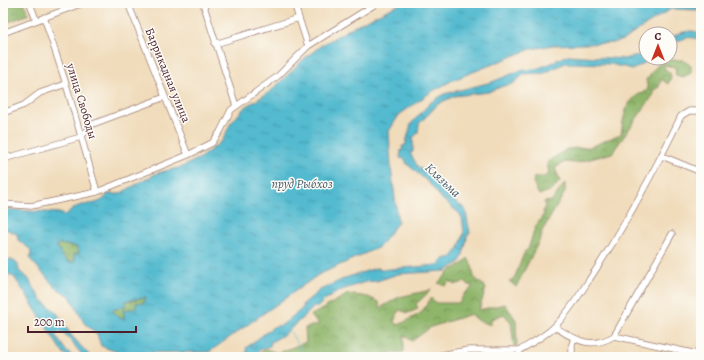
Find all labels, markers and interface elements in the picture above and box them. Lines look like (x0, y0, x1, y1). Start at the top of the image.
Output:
street label: Баррикадная улица (142, 25, 195, 125)
north arrow (638, 26, 678, 66)
text: С (655, 29, 662, 44)
street label: улица Свободы (63, 60, 101, 141)
water label: Клязьма (421, 159, 465, 201)
water label: пруд Рыбхоз (271, 175, 333, 192)
scale bar (28, 308, 136, 334)
text: 200 m (34, 314, 65, 330)

